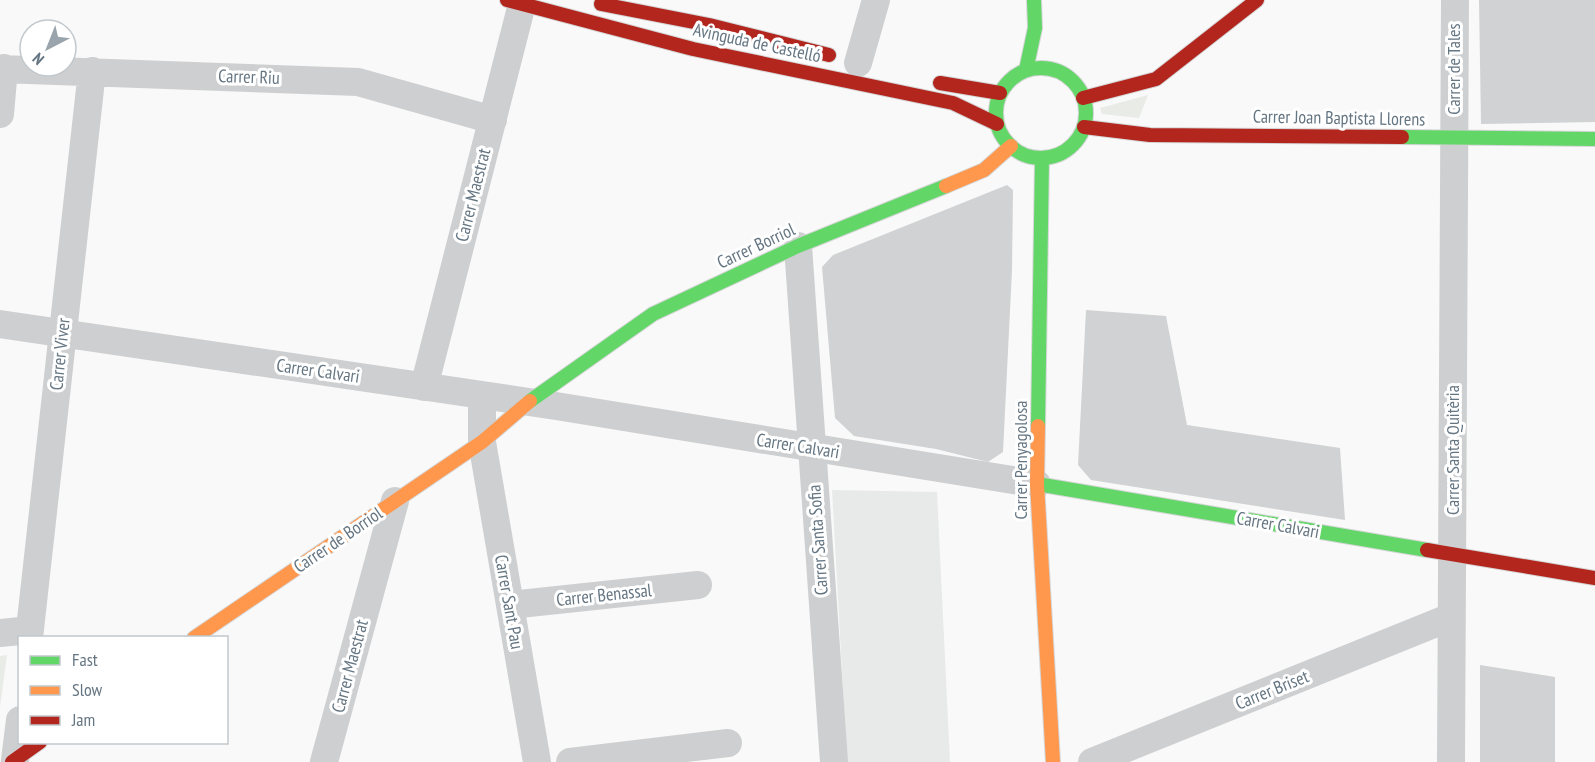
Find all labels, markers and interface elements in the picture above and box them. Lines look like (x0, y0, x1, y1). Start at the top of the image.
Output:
north arrow (18, 18, 78, 78)
street label: Avinguda de Castelló (691, 18, 823, 67)
street label: Carrer de Tales (1442, 23, 1465, 115)
text: N (28, 49, 48, 69)
street label: Carrer Riu (218, 64, 280, 89)
street label: Carrer Joan Baptista Llorens (1253, 104, 1425, 131)
street label: Carrer Maestrat (450, 146, 495, 244)
street label: Carrer Borriol (713, 217, 799, 274)
street label: Carrer Viver (44, 317, 75, 391)
street label: Carrer Calvari (275, 353, 361, 388)
street label: Carrer Santa Quitèria (1441, 385, 1464, 515)
street label: Carrer Penyagolosa (1009, 401, 1032, 519)
street label: Carrer Calvari (755, 428, 841, 463)
street label: Carrer Santa Sofia (802, 484, 833, 596)
street label: Carrer de Borriol (289, 501, 387, 578)
street label: Carrer Calvari (1235, 506, 1321, 543)
street label: Carrer Sant Pau (490, 553, 529, 651)
street label: Carrer Benassal (555, 578, 654, 611)
street label: Carrer Maestrat (326, 617, 373, 715)
legend (18, 636, 228, 744)
text: Fast (72, 648, 98, 671)
street label: Carrer Briset (1232, 664, 1312, 715)
text: Slow (72, 678, 103, 701)
text: Jam (71, 708, 95, 731)

